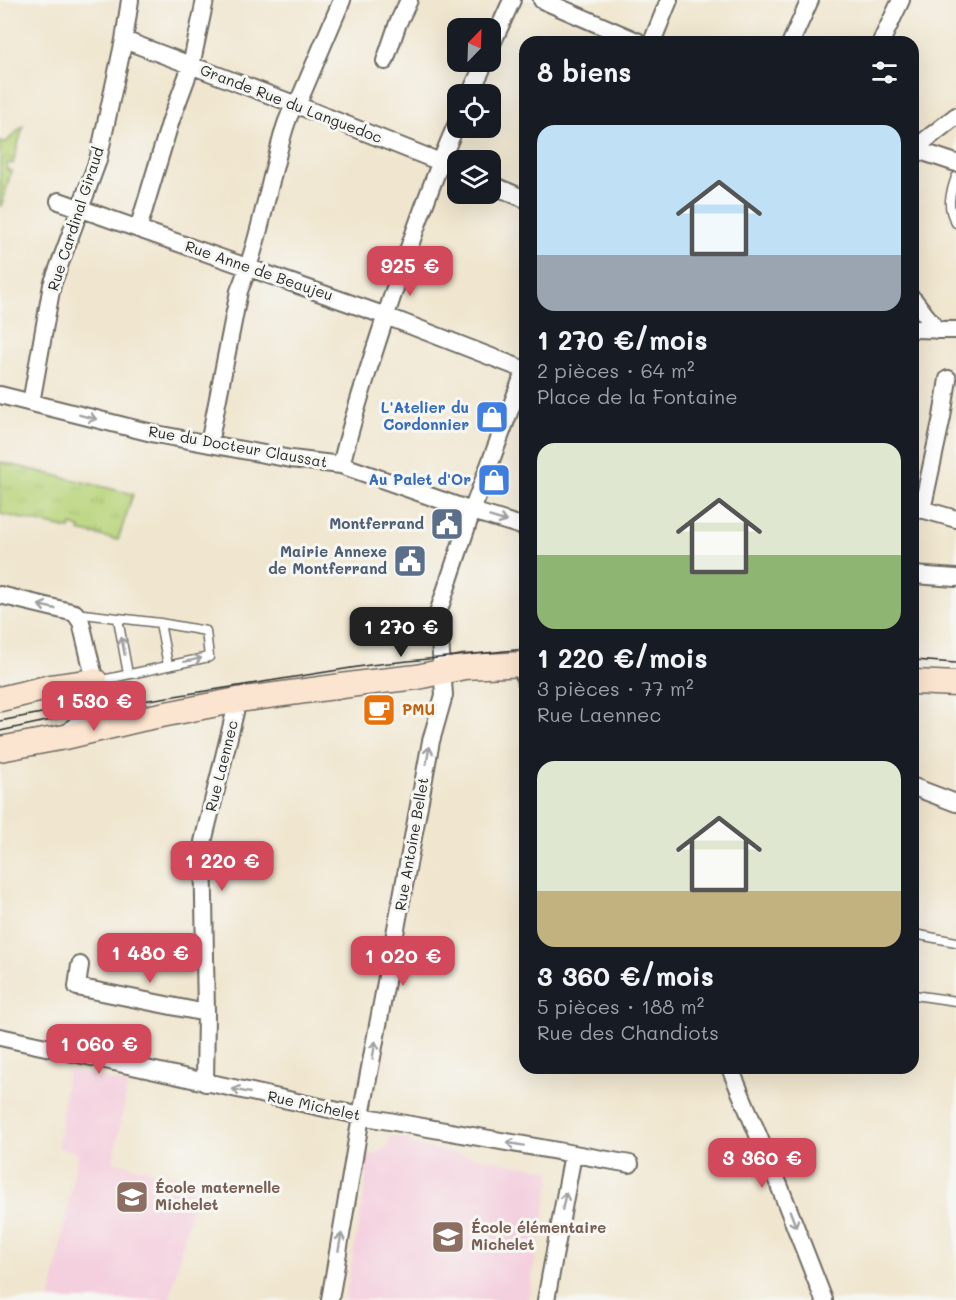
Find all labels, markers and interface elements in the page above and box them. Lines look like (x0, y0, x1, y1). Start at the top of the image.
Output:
north arrow (447, 18, 501, 72)
map controls (447, 18, 501, 204)
text: 8 biens (537, 55, 631, 89)
icon: filters (868, 56, 901, 89)
street label: Grande Rue du Languedoc (198, 59, 385, 147)
button: locate (447, 84, 501, 138)
street label: Rue Cardinal Giraud (42, 144, 108, 293)
button: layers (447, 150, 501, 204)
icon: home (665, 164, 773, 272)
street label: Rue Anne de Beaujeu (183, 235, 336, 305)
pin: 925 € (368, 246, 452, 297)
text: 925 € (381, 252, 439, 278)
text: 1 270 €/mois (537, 323, 708, 357)
text: 2 pièces · 64 m² (537, 357, 694, 383)
text: Place de la Fontaine (537, 383, 738, 409)
place label: L'Atelier du Cordonnier (381, 397, 469, 434)
shop icon: L'Atelier du Cordonnier (474, 399, 510, 435)
one-way arrow (78, 412, 97, 424)
street label: Rue du Docteur Claussat (147, 420, 329, 472)
shop icon: Au Palet d'Or (476, 462, 512, 498)
place label: Au Palet d'Or (369, 469, 471, 489)
icon: home (665, 482, 773, 590)
public building icon: Montferrand (429, 506, 465, 542)
place label: Montferrand (329, 513, 424, 533)
one-way arrow (488, 514, 507, 525)
place label: Mairie Annexe de Montferrand (268, 541, 387, 578)
public building icon: Mairie Annexe de Montferrand (392, 543, 428, 579)
one-way arrow (37, 600, 56, 612)
pin: 1 270 € (346, 607, 456, 658)
text: 1 270 € (364, 613, 438, 639)
one-way arrow (117, 637, 128, 657)
text: 1 220 €/mois (537, 641, 708, 675)
one-way arrow (183, 654, 202, 665)
text: 3 pièces · 77 m² (537, 675, 693, 701)
pin: 1 530 € (39, 681, 149, 732)
text: 1 530 € (56, 687, 132, 713)
cafe icon: PMU (361, 692, 397, 728)
place label: PMU (402, 699, 435, 719)
text: Rue Laennec (537, 701, 661, 727)
street label: Rue Laennec (200, 718, 242, 813)
one-way arrow (423, 746, 434, 766)
street label: Rue Antoine Bellet (389, 776, 433, 912)
icon: home (665, 800, 773, 908)
pin: 1 220 € (167, 841, 277, 892)
text: 1 220 € (185, 847, 259, 873)
pin: 1 480 € (95, 933, 205, 984)
pin: 1 020 € (348, 936, 458, 987)
text: 1 480 € (111, 939, 189, 965)
text: 1 020 € (365, 942, 441, 968)
text: 3 360 €/mois (537, 959, 714, 993)
text: 5 pièces · 188 m² (537, 993, 704, 1019)
text: Rue des Chandiots (537, 1019, 719, 1045)
pin: 1 060 € (44, 1024, 154, 1075)
text: 1 060 € (60, 1030, 138, 1056)
one-way arrow (368, 1041, 379, 1061)
one-way arrow (232, 1085, 252, 1096)
street label: Rue Michelet (266, 1085, 363, 1125)
one-way arrow (506, 1138, 526, 1149)
pin: 3 360 € (707, 1138, 817, 1189)
text: 3 360 € (722, 1144, 802, 1170)
place label: École maternelle Michelet (155, 1177, 280, 1214)
school or university icon: École maternelle Michelet (114, 1179, 150, 1215)
one-way arrow (559, 1192, 570, 1212)
one-way arrow (788, 1209, 799, 1228)
place label: École élémentaire Michelet (471, 1217, 606, 1254)
school or university icon: École élémentaire Michelet (430, 1219, 466, 1255)
one-way arrow (335, 1233, 346, 1253)

